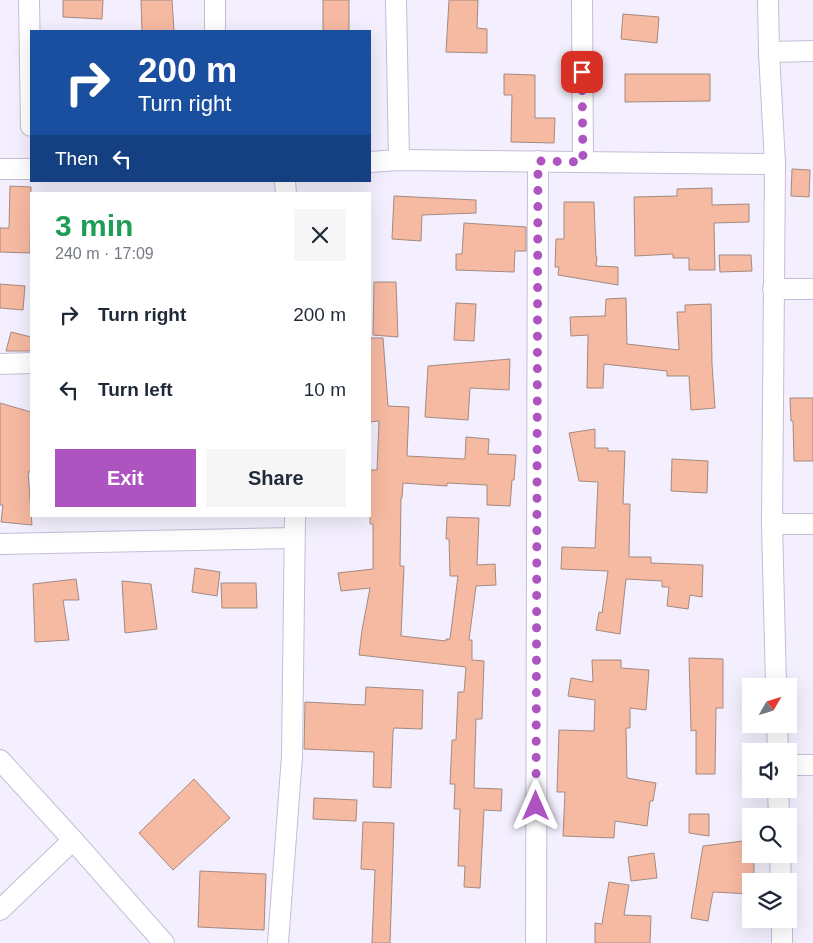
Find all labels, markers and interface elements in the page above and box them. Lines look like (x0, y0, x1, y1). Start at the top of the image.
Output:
icon: right (55, 50, 120, 115)
text: 200 m (138, 50, 237, 89)
pin (561, 51, 603, 93)
icon: arrive (568, 58, 596, 86)
text: Turn right (138, 91, 231, 116)
icon: left (108, 145, 136, 173)
text: Then (55, 148, 98, 169)
text: 3 min (55, 209, 133, 242)
button: close (294, 209, 346, 261)
text: 240 m · 17:09 (55, 245, 154, 262)
icon: right (55, 301, 83, 329)
text: Turn right (98, 304, 186, 325)
text: 200 m (293, 304, 346, 325)
icon: left (55, 376, 83, 404)
text: Turn left (98, 379, 173, 400)
text: 10 m (304, 379, 346, 400)
button: Exit (55, 449, 196, 507)
button: Share (206, 449, 346, 507)
north arrow (742, 678, 798, 732)
map controls (742, 678, 797, 928)
button: sound (742, 743, 797, 798)
position arrow (509, 779, 561, 831)
button: search (742, 808, 797, 863)
button: layers (742, 873, 797, 928)

